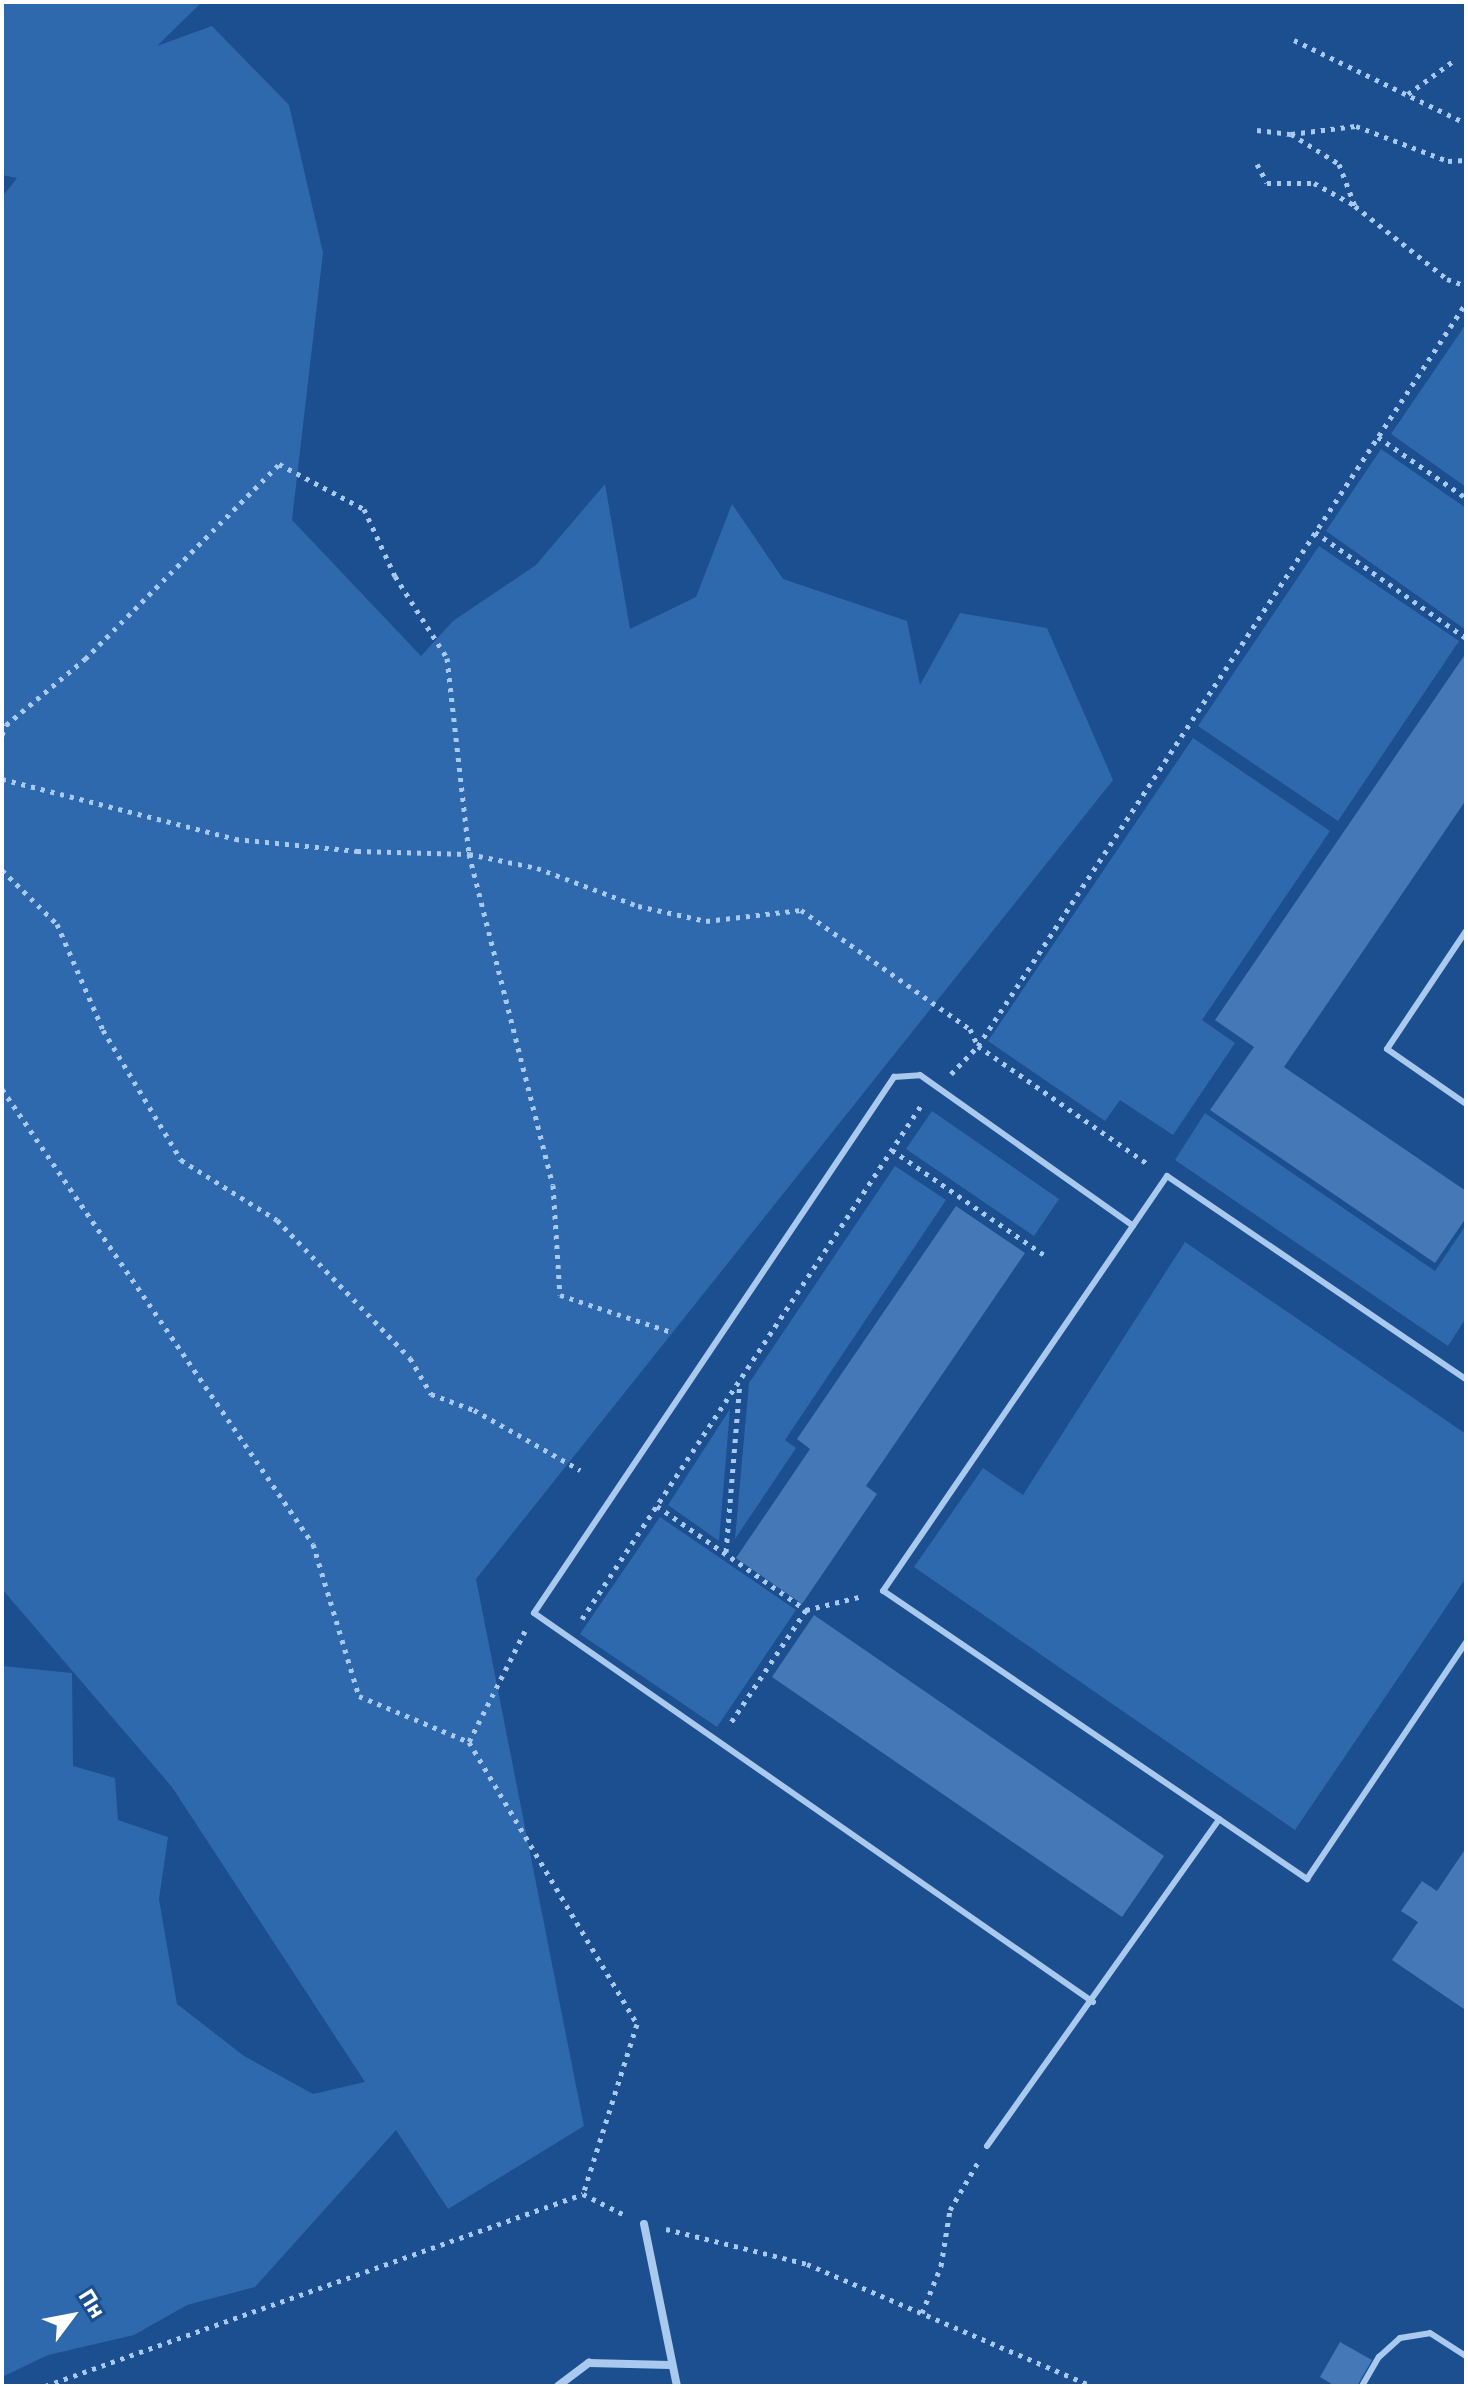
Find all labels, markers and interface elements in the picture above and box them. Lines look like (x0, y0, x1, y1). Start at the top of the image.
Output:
north arrow (32, 2276, 112, 2356)
text: Пн (73, 2283, 113, 2323)

